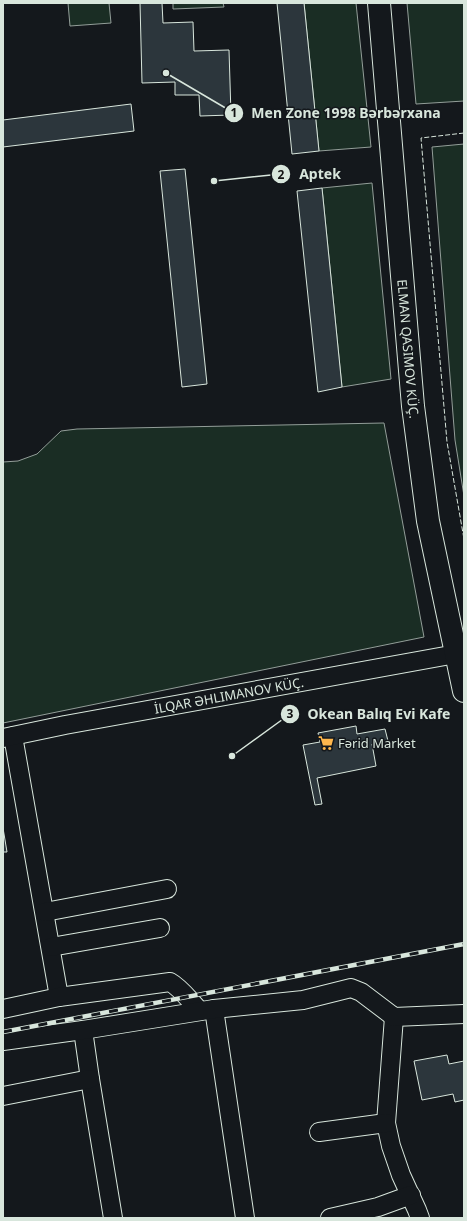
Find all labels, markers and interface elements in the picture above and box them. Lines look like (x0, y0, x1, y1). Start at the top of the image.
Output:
callout: Men Zone 1998 Bərbərxana (224, 100, 449, 126)
text: Men Zone 1998 Bərbərxana (251, 103, 441, 122)
text: 1 (231, 104, 237, 121)
callout: Aptek (271, 161, 349, 187)
text: Aptek (299, 164, 341, 183)
text: 2 (278, 166, 285, 183)
street label: ELMAN QASIMOV KÜÇ. (393, 278, 424, 419)
street label: İLQAR ƏHLIMANOV KÜÇ. (153, 673, 305, 718)
callout: Okean Balıq Evi Kafe (280, 701, 459, 727)
text: Okean Balıq Evi Kafe (308, 704, 450, 723)
text: 3 (287, 705, 294, 722)
supermarket icon: Fərid Market (317, 734, 335, 752)
place label: Fərid Market (338, 734, 416, 752)

